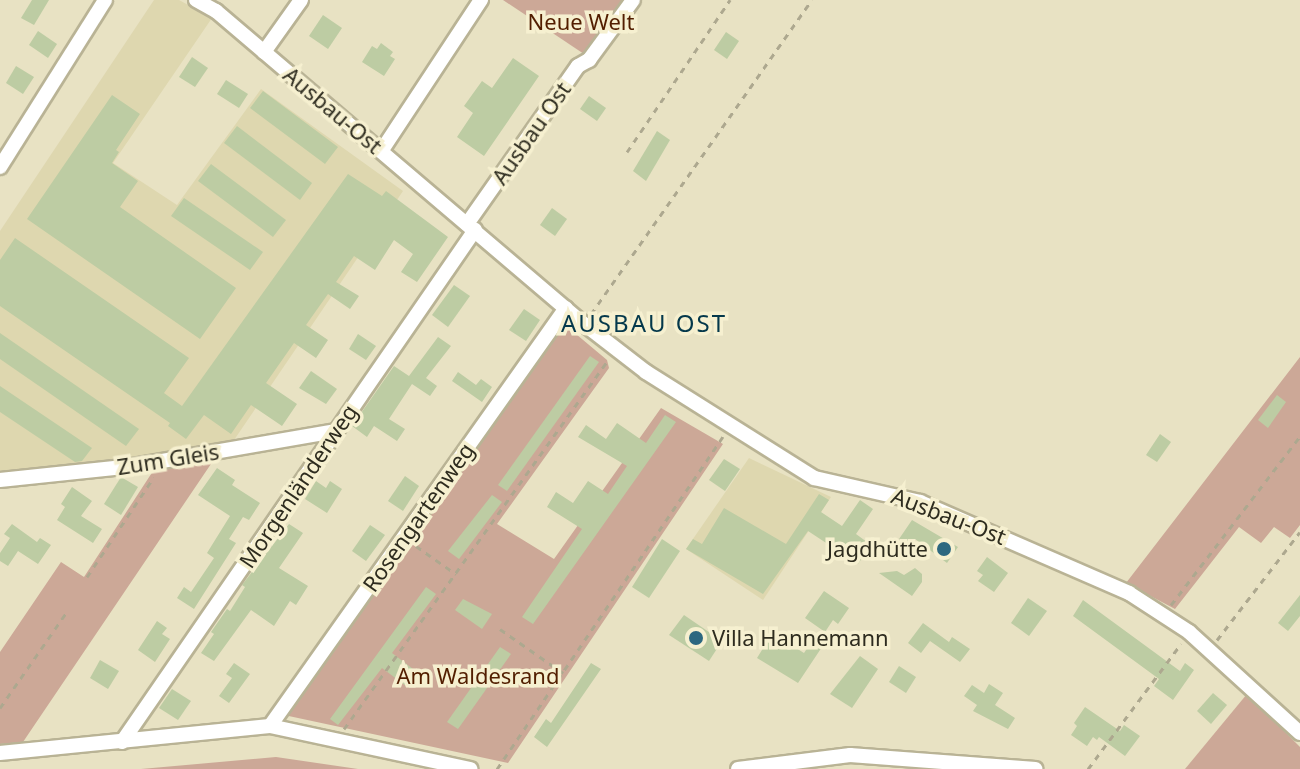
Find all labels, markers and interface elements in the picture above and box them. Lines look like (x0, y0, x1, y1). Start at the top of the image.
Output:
park label: Neue Welt (528, 9, 634, 35)
street label: Ausbau-Ost (278, 61, 388, 159)
street label: Ausbau Ost (486, 77, 576, 189)
district label: AUSBAU OST (561, 309, 727, 337)
street label: Morgenländerweg (234, 399, 362, 573)
street label: Rosengartenweg (357, 437, 479, 597)
street label: Zum Gleis (115, 438, 221, 480)
street label: Ausbau-Ost (888, 482, 1010, 550)
place label: Jagdhütte (827, 536, 928, 562)
marker: Jagdhütte (935, 540, 953, 558)
place label: Villa Hannemann (712, 625, 889, 651)
marker: Villa Hannemann (687, 629, 705, 647)
park label: Am Waldesrand (397, 663, 559, 689)

